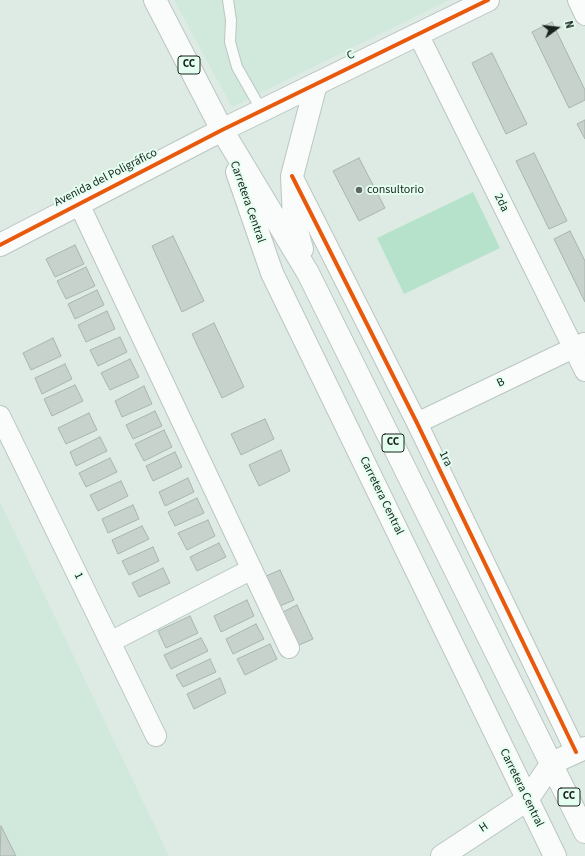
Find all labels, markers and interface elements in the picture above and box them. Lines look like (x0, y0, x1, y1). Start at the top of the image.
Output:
north arrow (537, 8, 577, 48)
text: N (561, 19, 577, 30)
street label: C (345, 48, 357, 64)
road number: CC (178, 56, 200, 74)
street label: Avenida del Poligráfico (52, 146, 160, 210)
street label: Carretera Central (226, 159, 268, 245)
place label: consultorio (367, 183, 424, 197)
marker: consultorio (354, 185, 364, 195)
street label: 2da (490, 191, 512, 215)
street label: B (495, 375, 507, 391)
road number: CC (382, 434, 404, 452)
street label: 1ra (435, 449, 455, 469)
street label: Carretera Central (356, 454, 406, 538)
street label: 1 (70, 570, 86, 582)
street label: Carretera Central (496, 746, 546, 830)
road number: CC (558, 788, 580, 806)
street label: H (477, 820, 491, 836)

